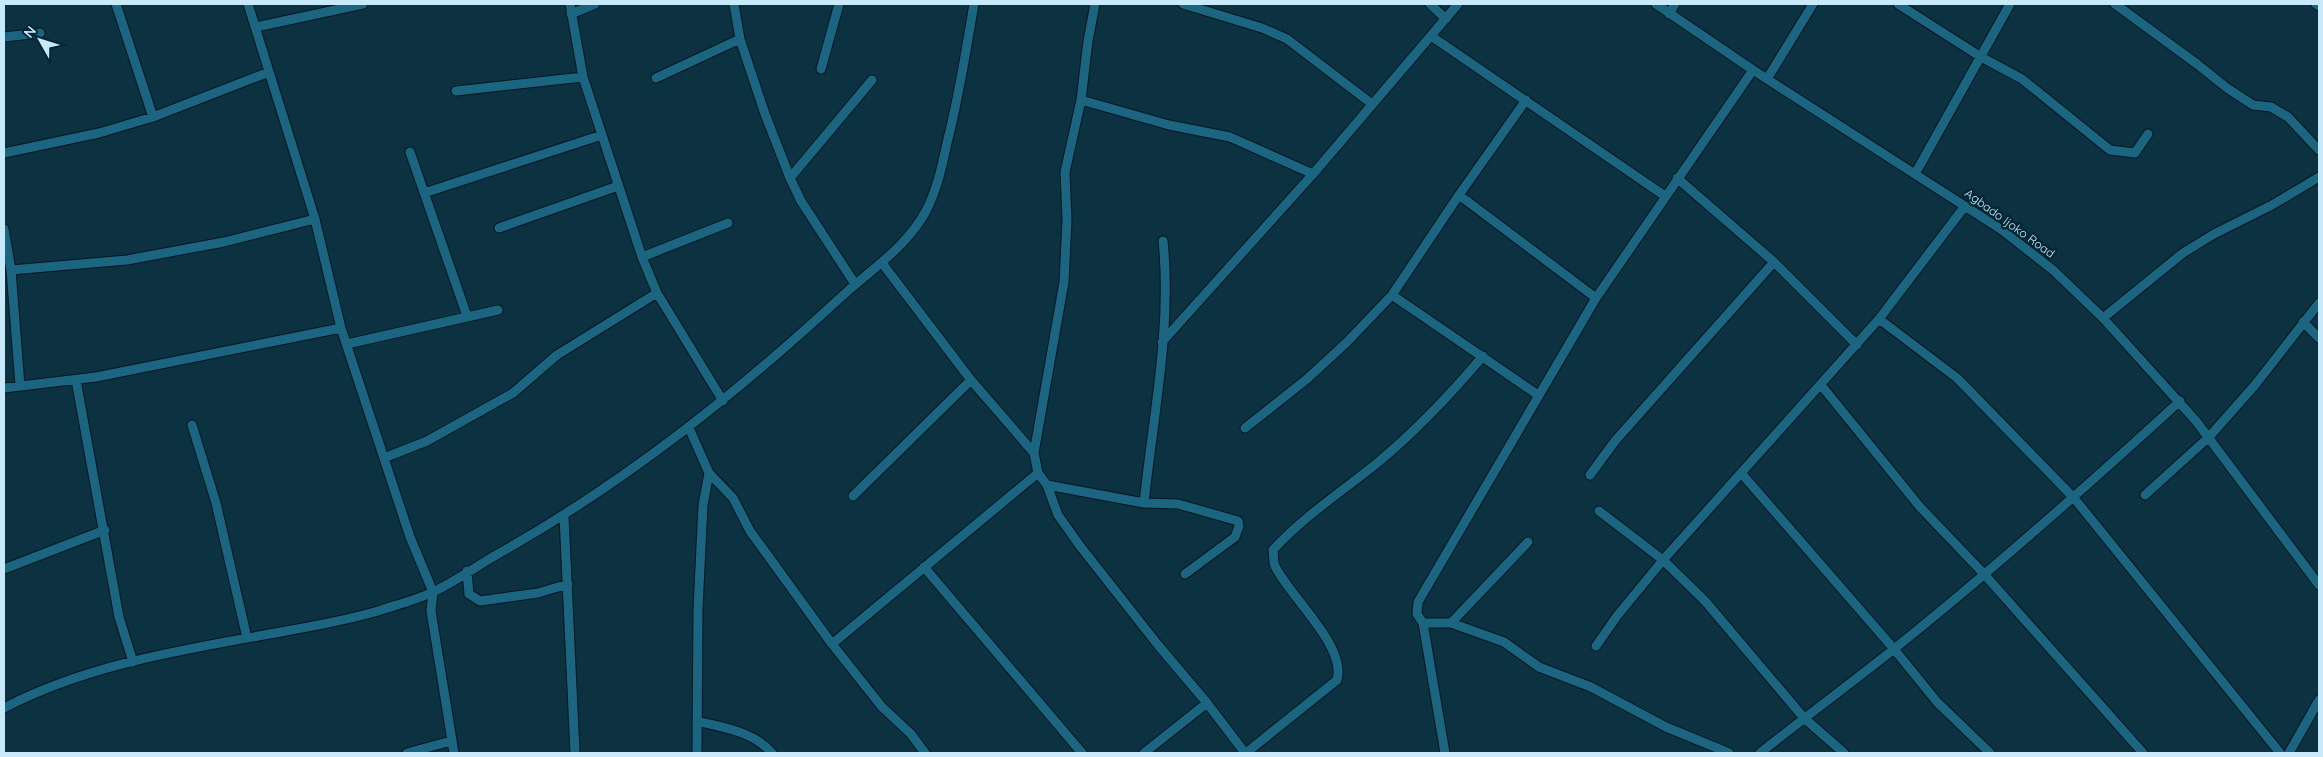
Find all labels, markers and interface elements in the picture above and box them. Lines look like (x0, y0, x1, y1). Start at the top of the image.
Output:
north arrow (15, 15, 65, 65)
text: N (20, 22, 40, 41)
street label: Agbado Ijoko Road (1962, 185, 2058, 261)

